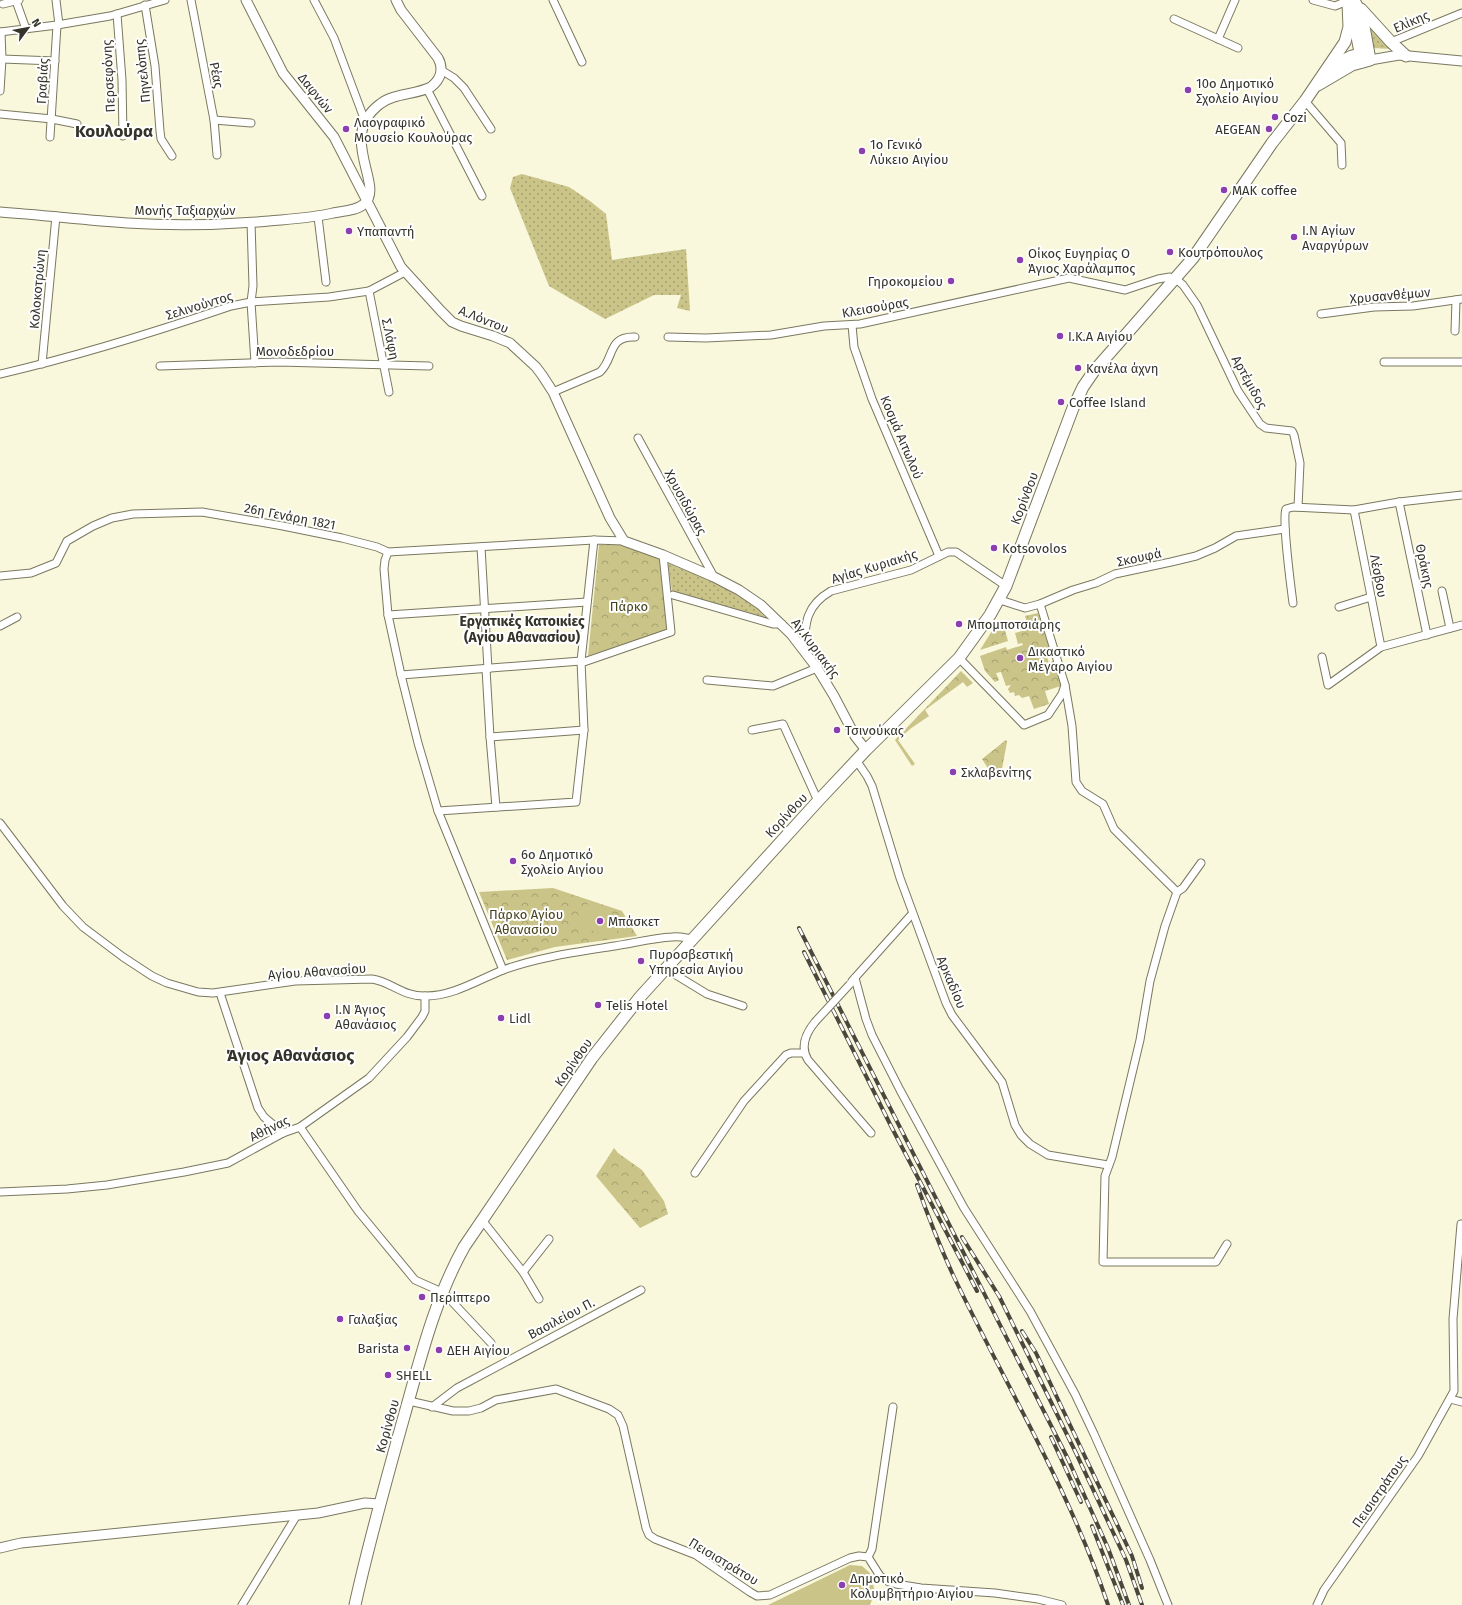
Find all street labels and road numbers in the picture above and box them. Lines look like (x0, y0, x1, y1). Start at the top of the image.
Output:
street label: Ελίκης (1391, 7, 1431, 36)
street label: Πηνελόπης (132, 38, 153, 103)
street label: Περσεφόνης (99, 39, 118, 113)
street label: Γραβιάς (34, 58, 51, 104)
street label: Ρέας (207, 61, 226, 90)
street label: Δαφνών (295, 70, 337, 117)
street label: Μονής Ταξιαρχών (135, 203, 236, 219)
street label: Κολοκοτρώνη (27, 249, 48, 330)
street label: Χρυσανθέμων (1349, 284, 1432, 307)
street label: Σελινούντος (164, 288, 234, 323)
street label: Κλεισούρας (841, 294, 910, 321)
street label: Α.Λόντου (457, 303, 511, 336)
street label: Σ.Λάφη (379, 317, 402, 361)
street label: Μονοδεδρίου (256, 344, 334, 359)
street label: Αρτέμιδος (1229, 353, 1270, 412)
street label: Κοσμά Αιτωλού (877, 393, 926, 481)
street label: Χρυσιδώρας (662, 467, 710, 537)
street label: Κορίνθου (1008, 470, 1041, 527)
street label: 26η Γενάρη 1821 (243, 500, 337, 533)
street label: Θράκης (1413, 543, 1437, 590)
street label: Σκουφά (1115, 545, 1163, 570)
street label: Αγίας Κυριακής (829, 546, 919, 587)
street label: Λέσβου (1367, 553, 1390, 599)
street label: Αγ.Κυριακής (788, 616, 843, 681)
street label: Κορίνθου (762, 790, 811, 841)
street label: Αρκαδίου (934, 954, 969, 1011)
street label: Αγίου Αθανασίου (267, 961, 367, 982)
street label: Κορίνθου (551, 1035, 595, 1089)
street label: Αθήνας (247, 1112, 292, 1144)
street label: Βασιλείου Π. (525, 1295, 597, 1342)
street label: Κορίνθου (373, 1398, 402, 1455)
street label: Πεισιστράτους (1349, 1452, 1410, 1530)
street label: Πεισιστράτου (686, 1535, 761, 1588)

